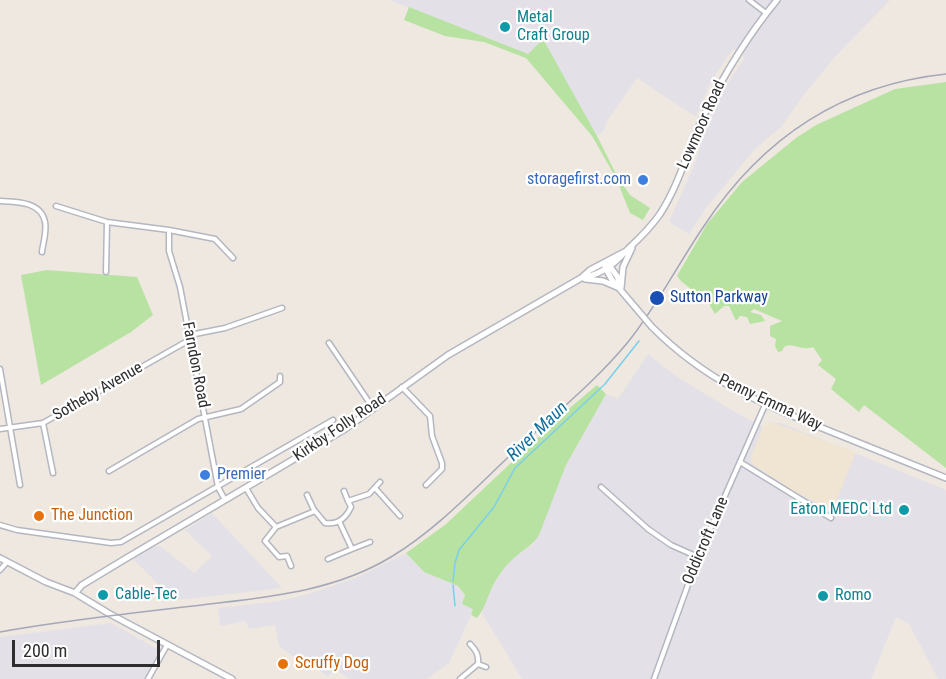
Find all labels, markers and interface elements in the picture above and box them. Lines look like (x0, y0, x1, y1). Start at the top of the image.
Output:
place label: Metal Craft Group (517, 8, 590, 46)
marker: Metal Craft Group (498, 20, 512, 34)
street label: Lowmoor Road (674, 78, 730, 172)
place label: storagefirst.com (527, 170, 631, 190)
marker: storagefirst.com (636, 173, 650, 187)
place label: Sutton Parkway (670, 288, 768, 308)
marker: Sutton Parkway (648, 289, 666, 307)
street label: Farndon Road (177, 320, 213, 410)
street label: Sotheby Avenue (50, 359, 146, 425)
street label: Penny Emma Way (715, 371, 825, 435)
street label: Kirkby Folly Road (290, 390, 390, 466)
water label: River Maun (503, 398, 573, 466)
place label: Premier (217, 465, 266, 485)
marker: Premier (198, 468, 212, 482)
street label: Oddicroft Lane (679, 494, 733, 588)
place label: Eaton MEDC Ltd (790, 500, 892, 520)
marker: Eaton MEDC Ltd (897, 503, 911, 517)
place label: The Junction (51, 506, 133, 526)
marker: The Junction (32, 509, 46, 523)
place label: Cable-Tec (115, 585, 177, 605)
place label: Romo (835, 586, 872, 606)
marker: Cable-Tec (96, 588, 110, 602)
marker: Romo (816, 589, 830, 603)
scale bar (15, 628, 164, 666)
text: 200 m (23, 640, 67, 661)
place label: Scruffy Dog (295, 654, 369, 674)
marker: Scruffy Dog (276, 657, 290, 671)

